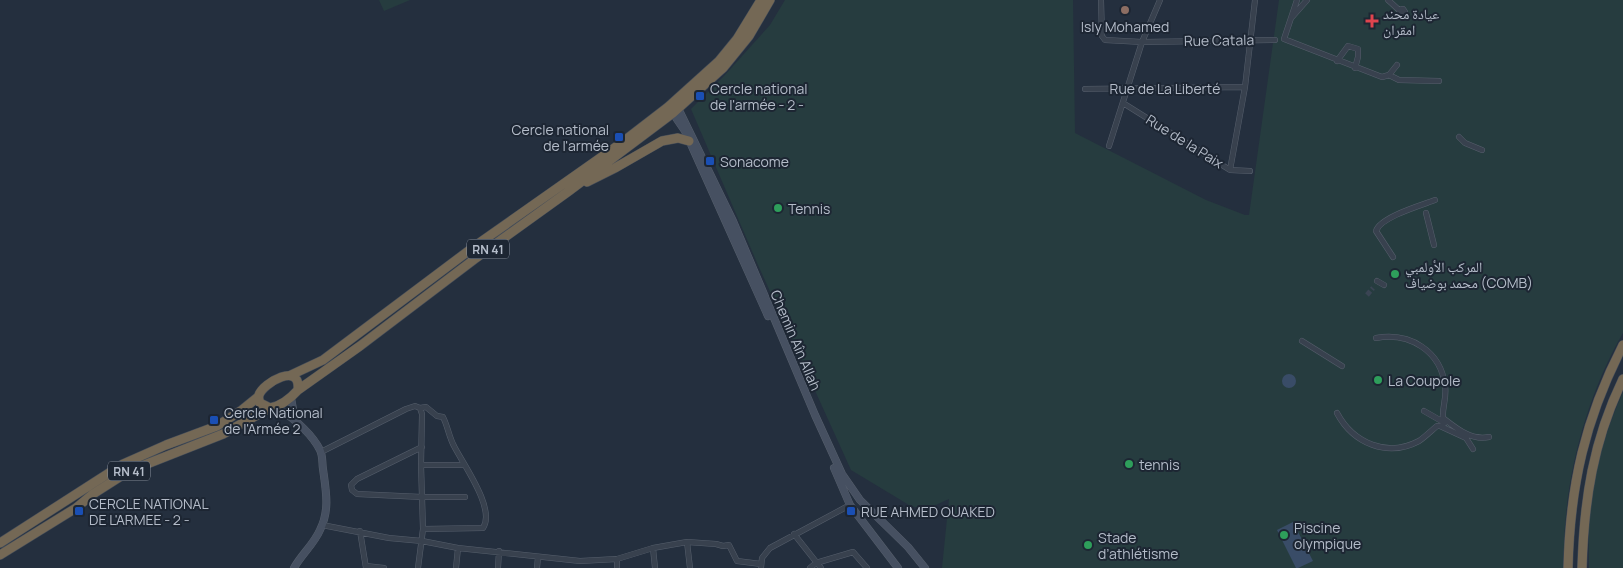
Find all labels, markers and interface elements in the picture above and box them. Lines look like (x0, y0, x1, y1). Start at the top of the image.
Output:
marker: Isly Mohamed (1119, 4, 1131, 16)
place label: عيادة محند امقران (1383, 4, 1439, 39)
marker: عيادة محند امقران (1365, 14, 1379, 28)
place label: Isly Mohamed (1081, 17, 1169, 36)
street label: Rue Catala (1184, 30, 1254, 50)
place label: Cercle national de l'armée - 2 - (710, 79, 808, 114)
street label: Rue de La Liberté (1110, 79, 1220, 98)
marker: Cercle national de l'armée - 2 - (694, 90, 706, 102)
street label: Rue de la Paix (1143, 110, 1228, 173)
place label: Cercle national de l'armée (511, 120, 609, 155)
marker: Cercle national de l'armée (613, 131, 625, 143)
place label: Sonacome (720, 152, 789, 171)
marker: Sonacome (704, 155, 716, 167)
place label: Tennis (788, 199, 830, 218)
marker: Tennis (772, 202, 784, 214)
road number: RN 41 (467, 240, 509, 258)
place label: المركب الأولمبي محمد بوضياف (COMB) (1405, 257, 1533, 292)
marker: المركب الأولمبي محمد بوضياف (COMB) (1389, 268, 1401, 280)
street label: Chemin Aîn Allah (766, 287, 826, 393)
place label: La Coupole (1388, 371, 1460, 390)
marker: La Coupole (1372, 374, 1384, 386)
place label: Cercle National de l'Armée 2 (224, 403, 323, 438)
marker: Cercle National de l'Armée 2 (208, 414, 220, 426)
place label: tennis (1139, 455, 1180, 474)
marker: tennis (1123, 458, 1135, 470)
road number: RN 41 (108, 462, 150, 481)
place label: CERCLE NATIONAL DE L'ARMEE - 2 - (89, 494, 209, 529)
place label: RUE AHMED OUAKED (861, 502, 995, 521)
marker: CERCLE NATIONAL DE L'ARMEE - 2 - (73, 505, 85, 517)
marker: RUE AHMED OUAKED (845, 505, 857, 517)
place label: Piscine olympique (1294, 518, 1361, 553)
place label: Stade d’athlétisme (1098, 528, 1178, 563)
marker: Piscine olympique (1278, 529, 1290, 541)
marker: Stade d’athlétisme (1082, 539, 1094, 551)

